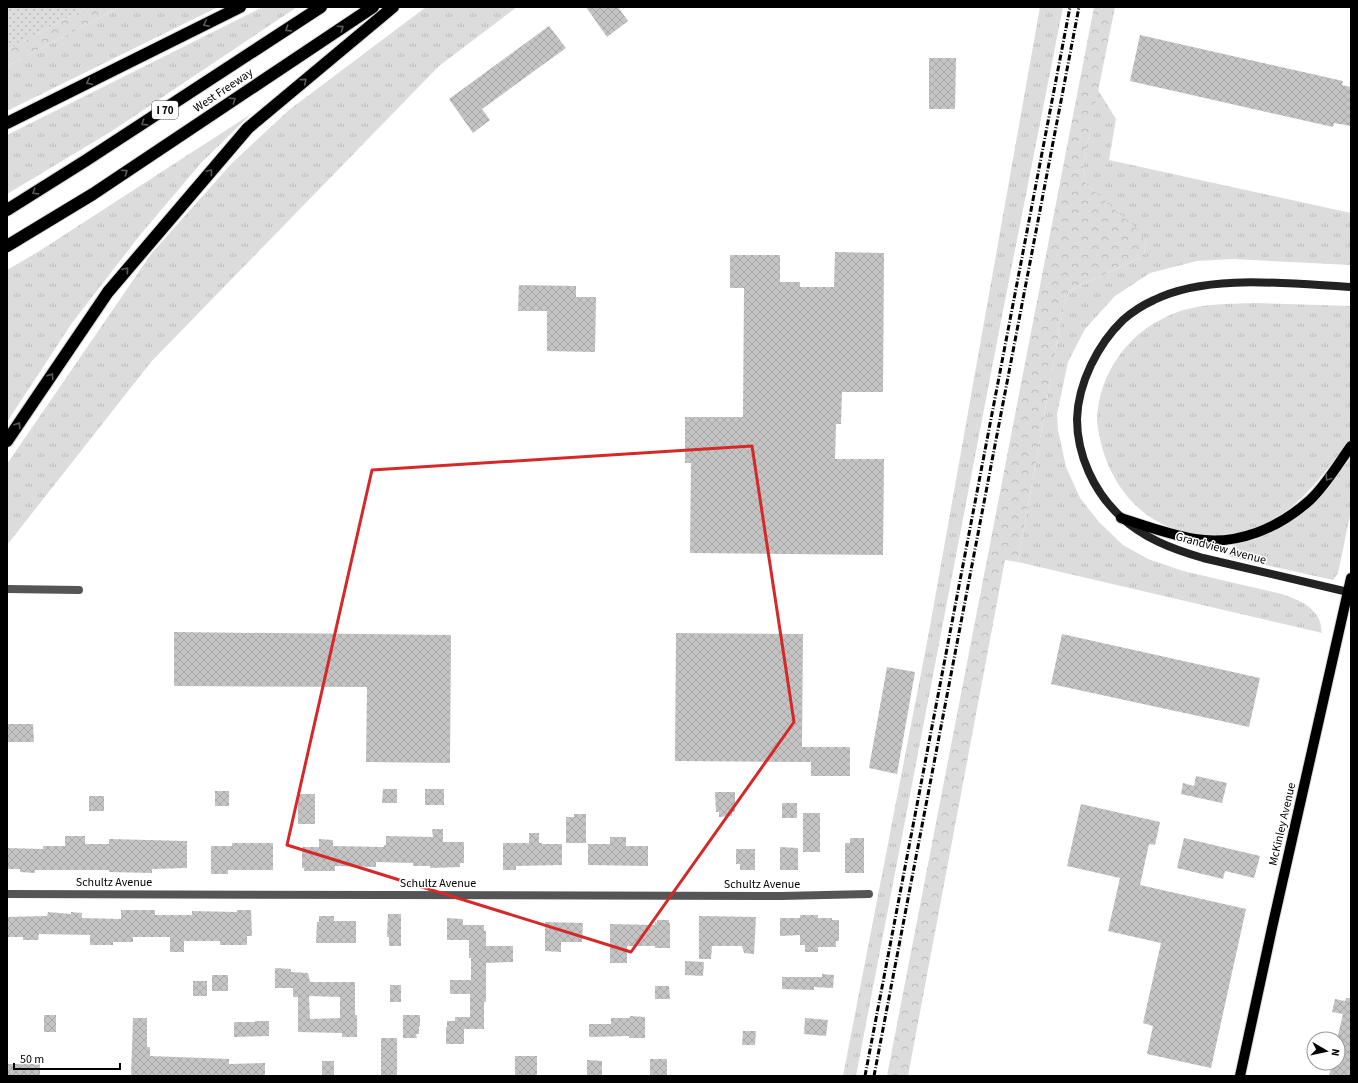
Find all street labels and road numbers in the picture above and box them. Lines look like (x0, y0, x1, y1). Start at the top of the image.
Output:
street label: West Freeway (190, 64, 257, 117)
road number: I 70 (152, 101, 178, 119)
street label: Grandview Avenue (1174, 528, 1268, 569)
street label: McKinley Avenue (1265, 781, 1300, 867)
street label: Schultz Avenue (76, 874, 152, 891)
street label: Schultz Avenue (400, 875, 476, 892)
street label: Schultz Avenue (724, 876, 800, 893)

